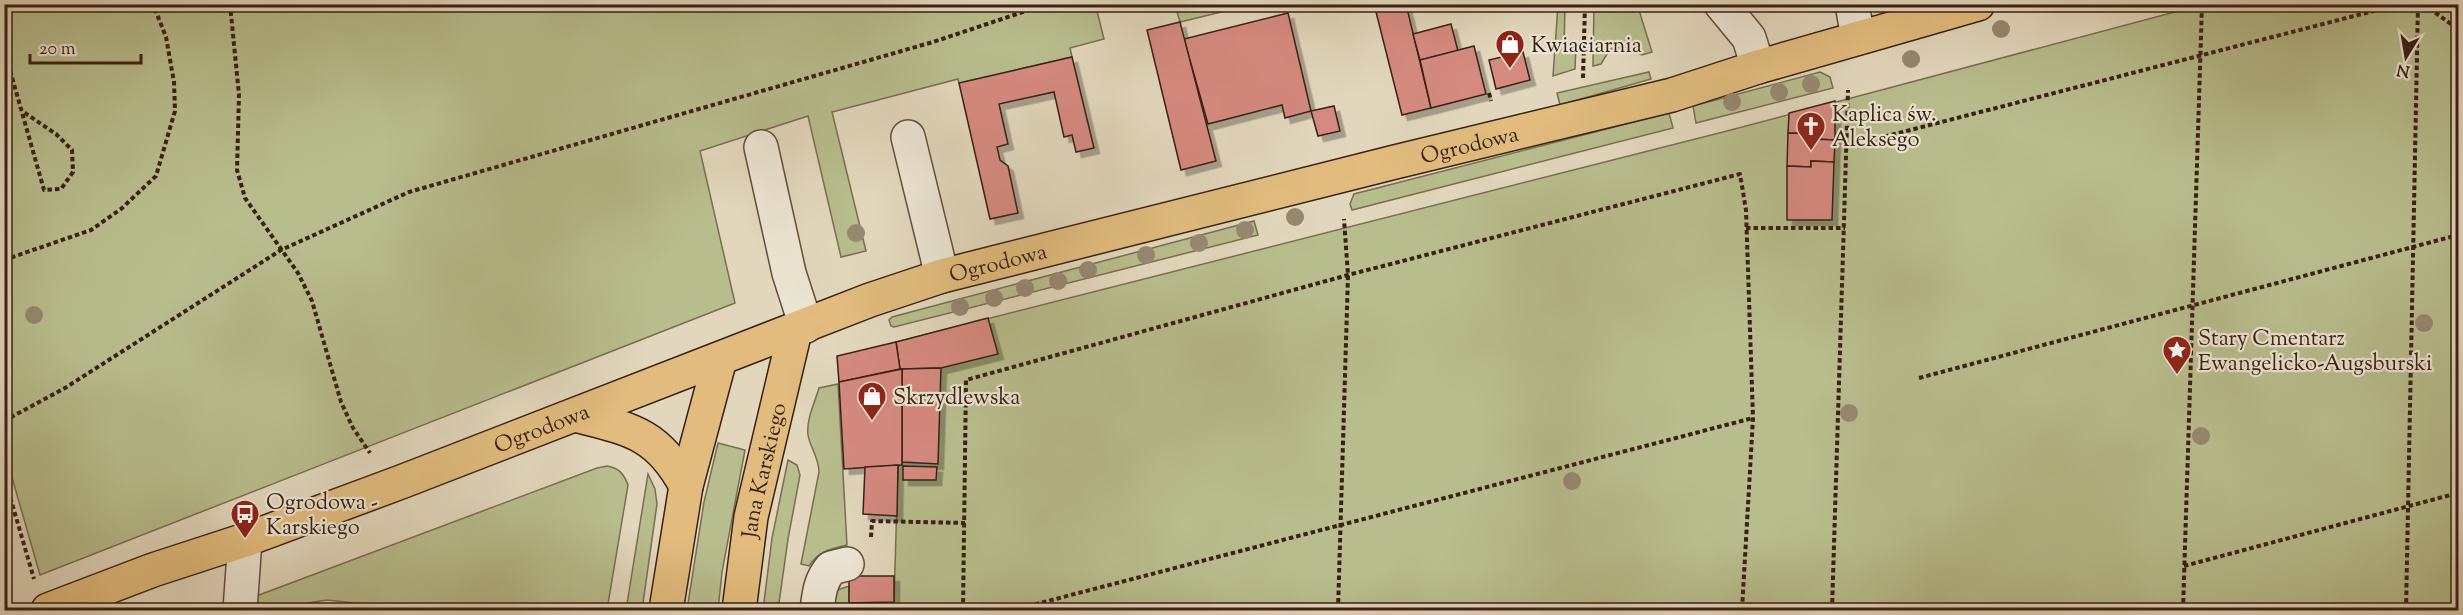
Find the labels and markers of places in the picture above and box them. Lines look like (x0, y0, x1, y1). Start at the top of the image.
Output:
shop icon: Kwiaciarnia (1494, 28, 1526, 70)
place label: Kwiaciarnia (1531, 31, 1642, 63)
place label: Kaplica św. Aleksego (1832, 100, 1936, 157)
church icon: Kaplica św. Aleksego (1795, 110, 1827, 152)
place label: Stary Cmentarz Ewangelicko-Augsburski (2198, 324, 2432, 381)
place icon: Stary Cmentarz Ewangelicko-Augsburski (2161, 334, 2193, 376)
shop icon: Skrzydlewska (856, 380, 888, 422)
place label: Skrzydlewska (893, 383, 1020, 415)
place label: Ogrodowa - Karskiego (266, 488, 378, 545)
bus stop icon: Ogrodowa - Karskiego (229, 498, 261, 540)

